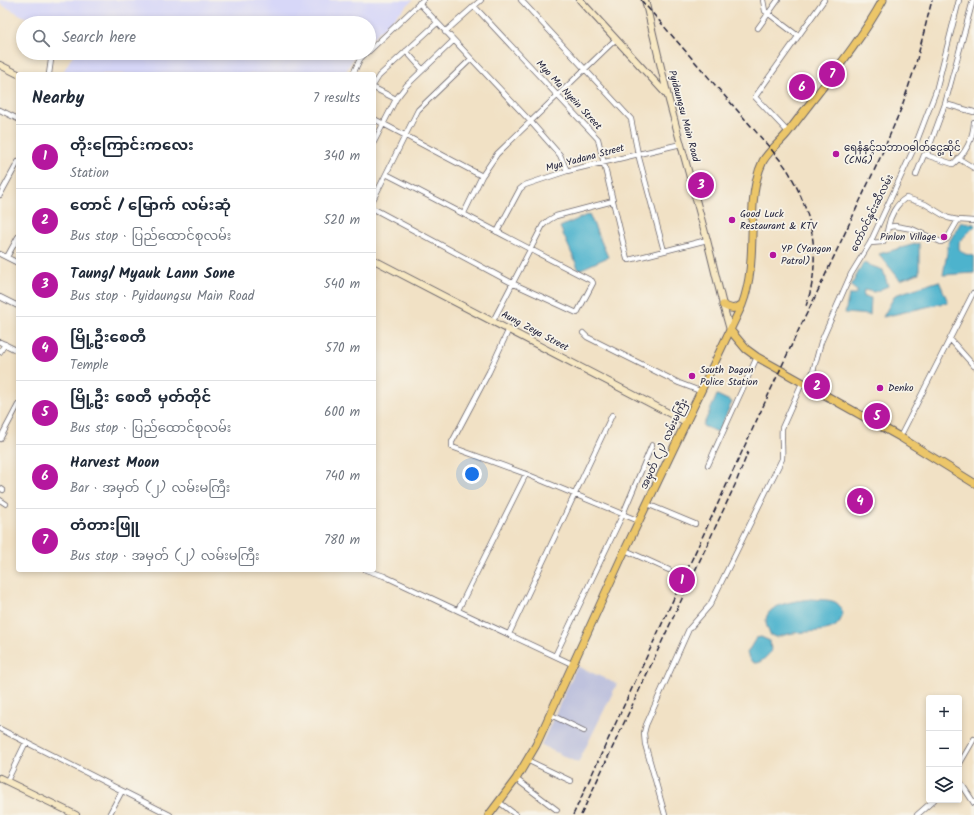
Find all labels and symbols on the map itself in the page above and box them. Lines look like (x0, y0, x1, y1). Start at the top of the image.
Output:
street label: Myo Ma Nyein Street (532, 56, 606, 134)
pin: 7 (819, 59, 845, 89)
street label: Pyidaungsu Main Road (664, 68, 704, 165)
pin: 6 (789, 72, 815, 102)
street label: Mya Yadana Street (544, 140, 626, 176)
place label: ရေနံနှင့်သဘာဝဓါတ်ငွေ့ဆိုင် (CNG) (844, 140, 960, 168)
marker: ရေနံနှင့်သဘာဝဓါတ်ငွေ့ဆိုင် (CNG) (831, 149, 841, 159)
pin: 3 (688, 170, 714, 200)
street label: တော်ဝင်နှင်းဆီလမ်း (846, 172, 898, 254)
place label: Good Luck Restaurant & KTV (740, 206, 817, 234)
marker: Good Luck Restaurant & KTV (727, 215, 737, 225)
place label: Pinlon Village (880, 229, 937, 245)
marker: Pinlon Village (939, 232, 949, 242)
place label: YP (Yangon Patrol) (781, 241, 831, 269)
marker: YP (Yangon Patrol) (768, 250, 778, 260)
street label: Aung Zeya Street (498, 306, 572, 356)
place label: South Dagon Police Station (700, 362, 758, 390)
marker: South Dagon Police Station (687, 371, 697, 381)
pin: 2 (804, 371, 830, 401)
place label: Denko (888, 380, 914, 396)
marker: Denko (875, 383, 885, 393)
street label: အမှတ် (၂) လမ်းမကြီး (636, 396, 692, 492)
pin: 5 (864, 401, 890, 431)
your location (462, 464, 482, 484)
pin: 4 (847, 486, 873, 516)
pin: 1 (669, 565, 695, 595)

